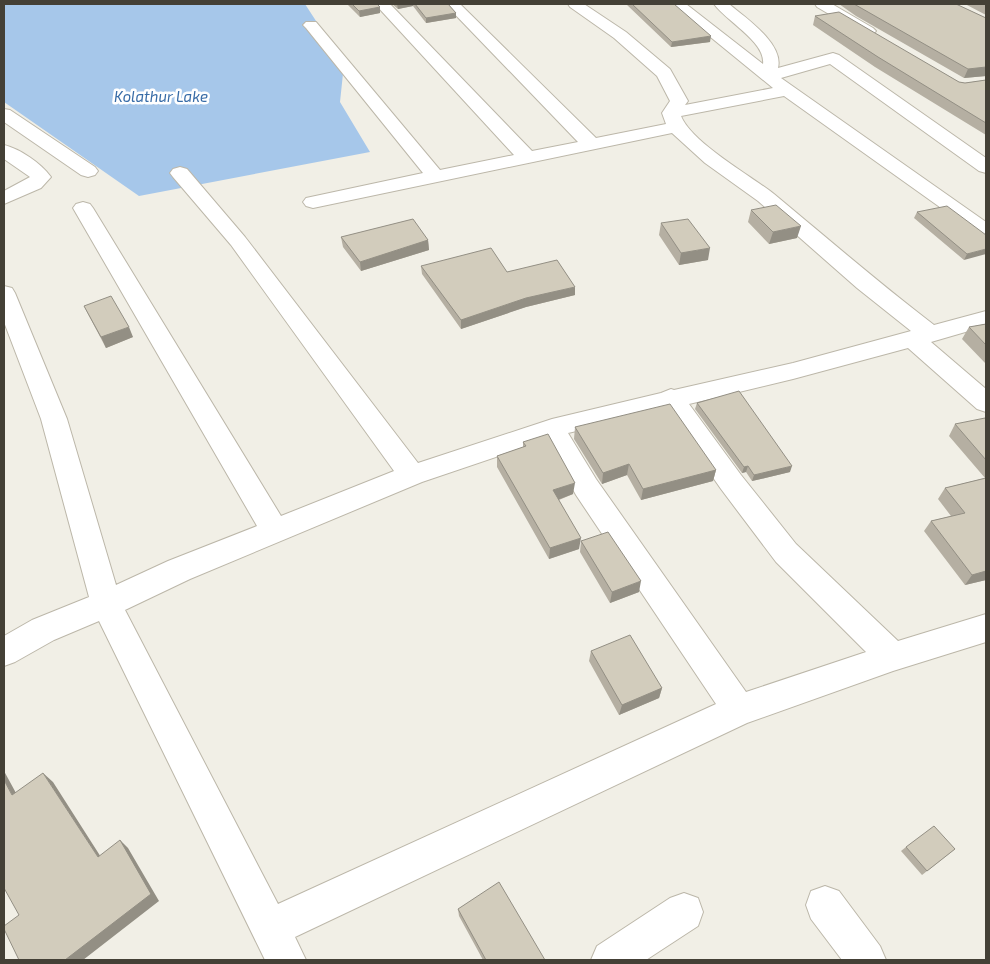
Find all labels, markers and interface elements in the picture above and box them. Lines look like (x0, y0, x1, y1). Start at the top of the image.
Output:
water label: Kolathur Lake (114, 87, 208, 105)

